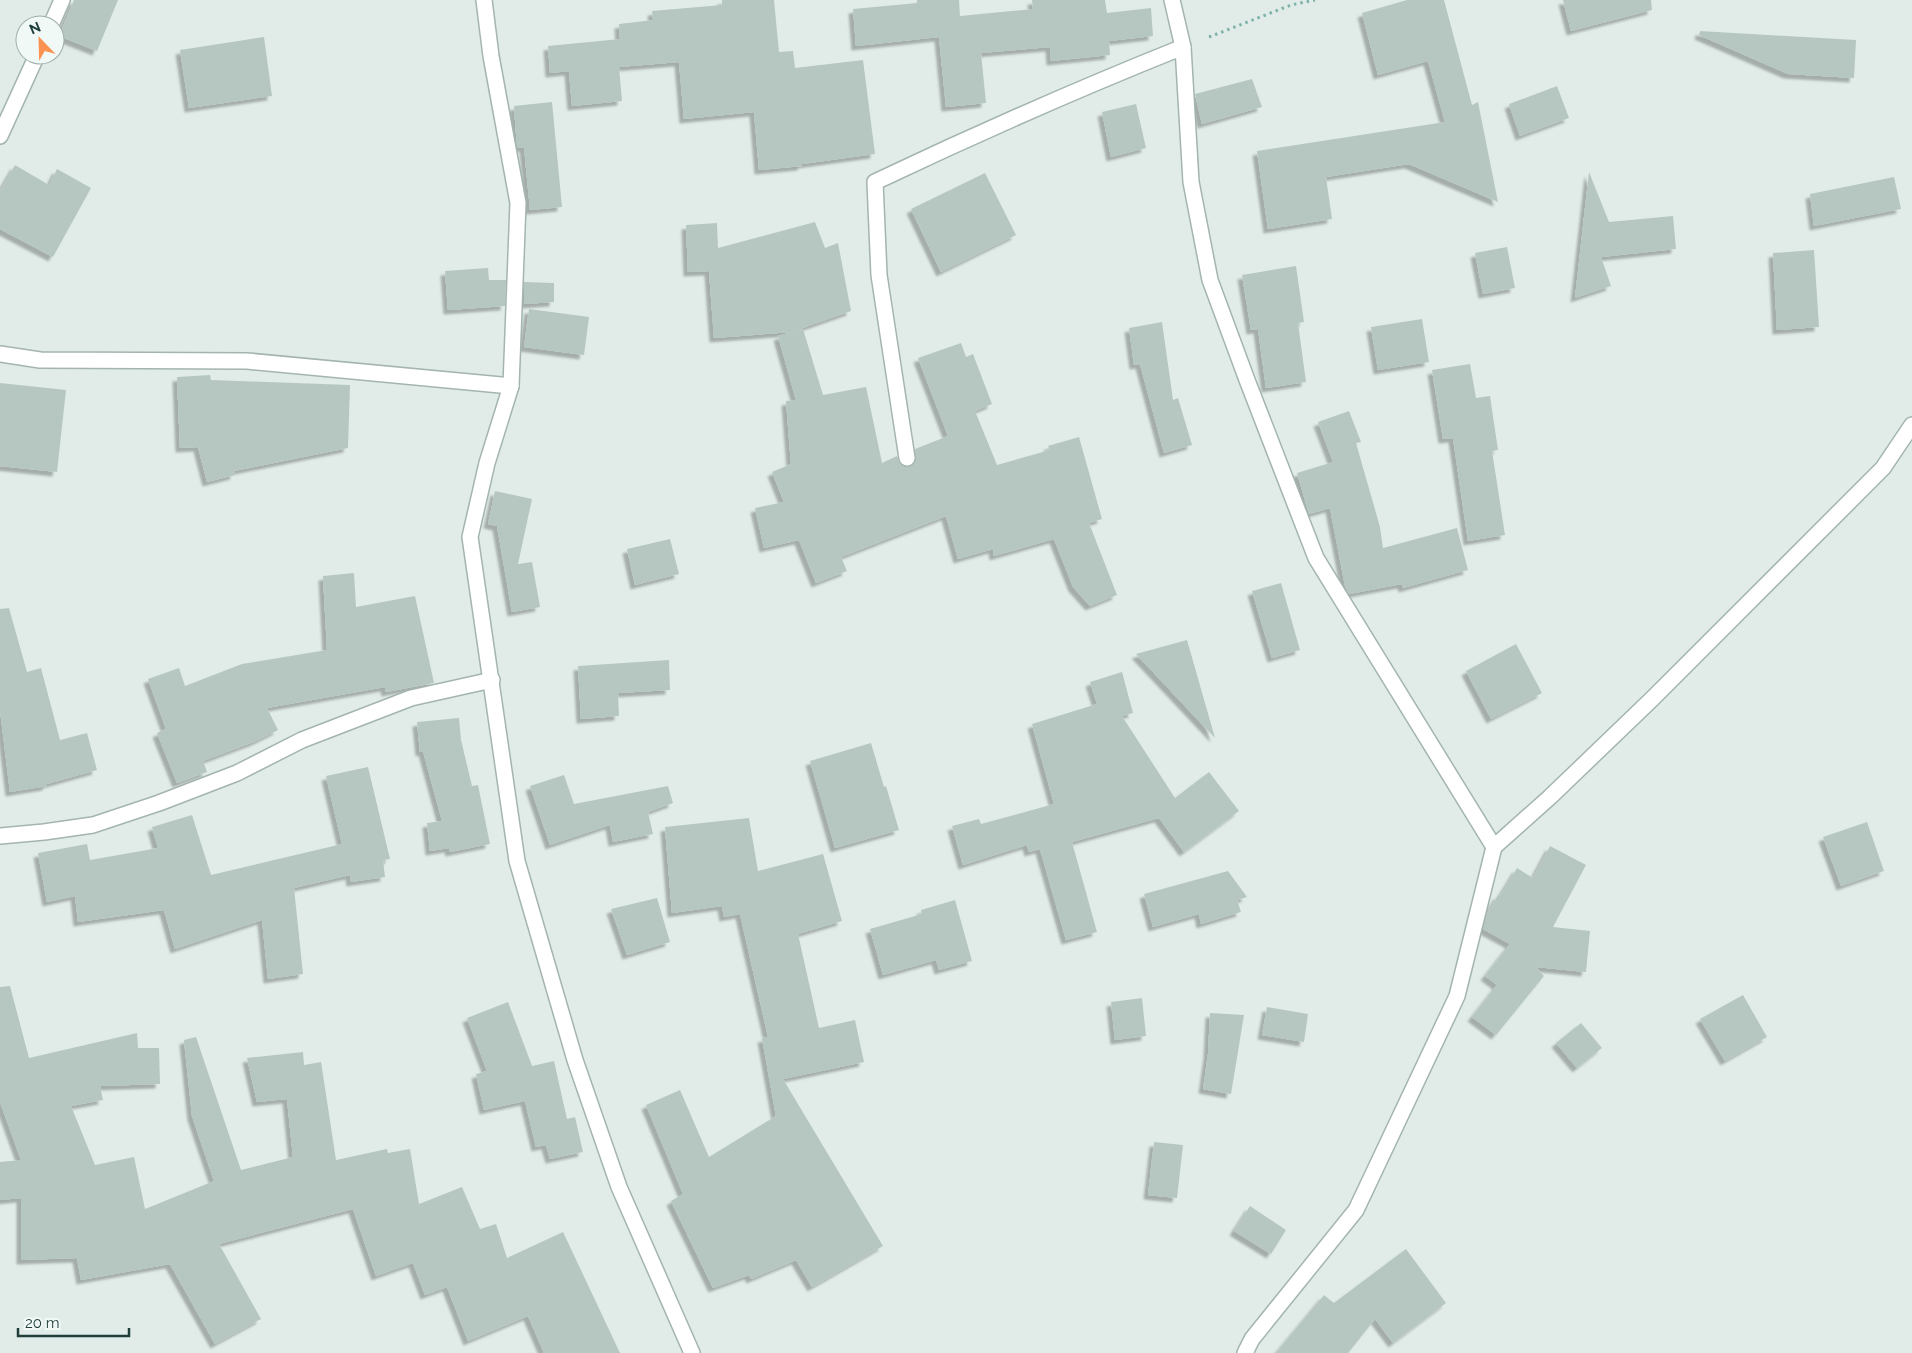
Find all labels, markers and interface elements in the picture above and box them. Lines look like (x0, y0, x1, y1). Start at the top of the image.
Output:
north arrow (15, 15, 65, 65)
text: N (27, 19, 43, 37)
scale bar (18, 1306, 129, 1338)
text: 20 m (25, 1314, 60, 1332)

